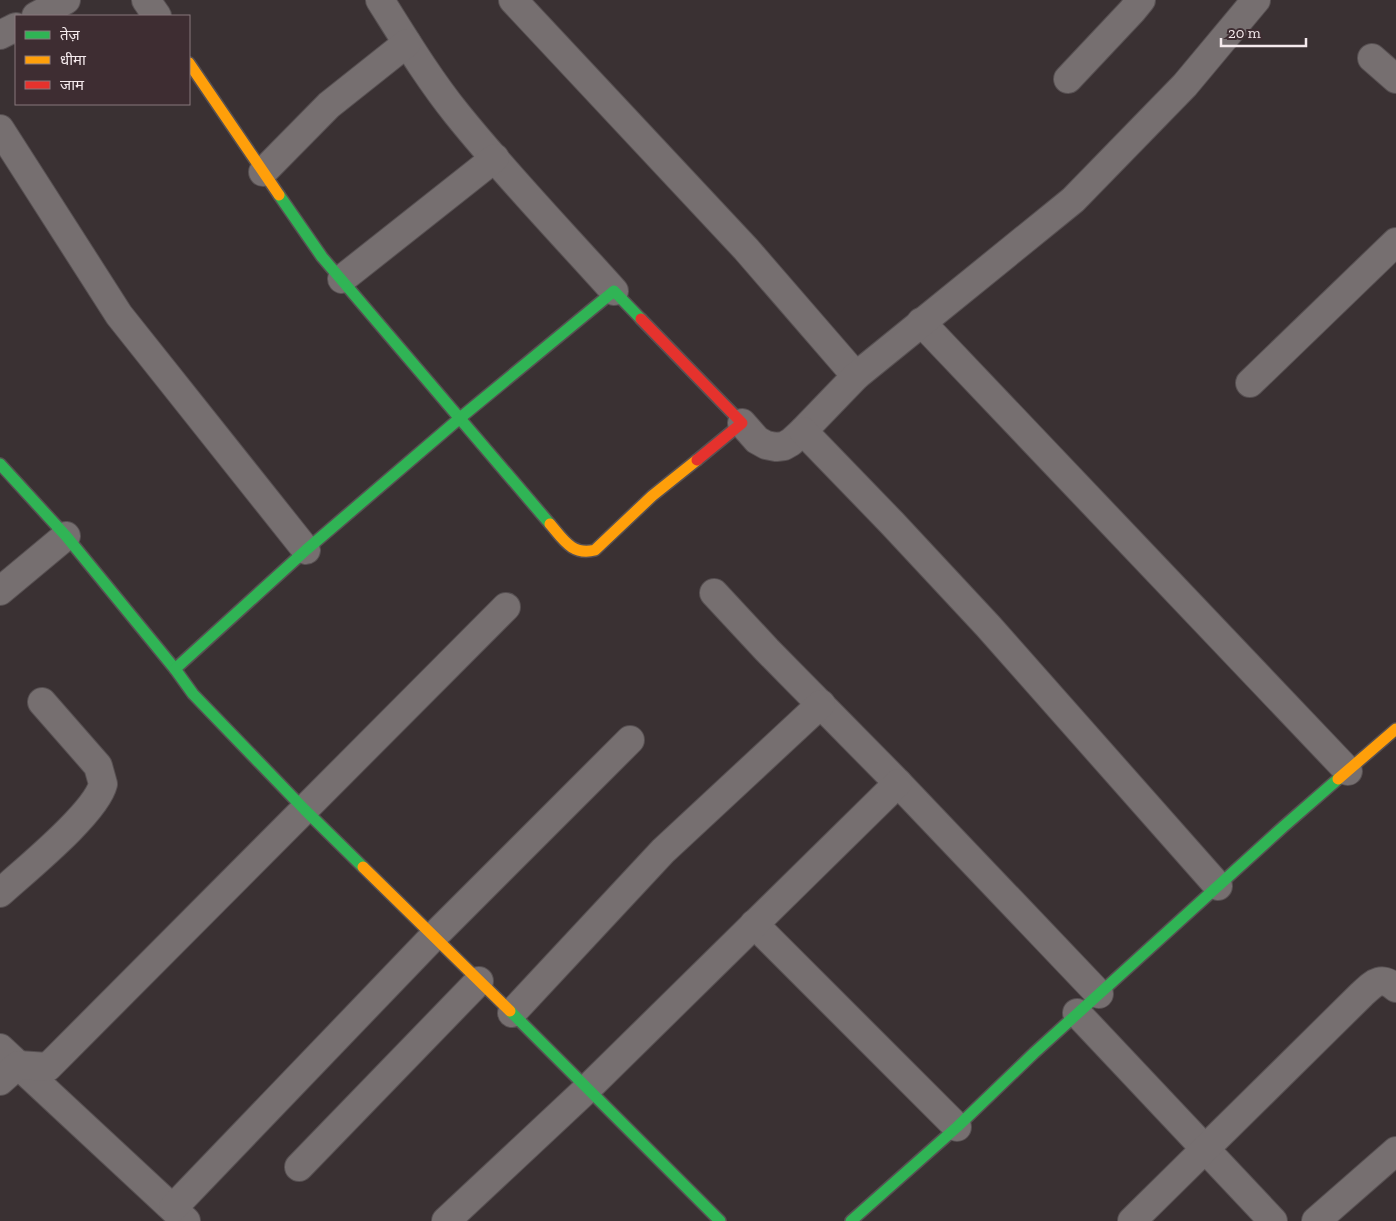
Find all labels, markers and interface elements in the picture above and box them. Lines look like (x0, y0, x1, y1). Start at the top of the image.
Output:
legend (15, 15, 190, 105)
scale bar (1221, 15, 1306, 47)
text: 20 m (1228, 24, 1261, 42)
text: तेज़ (60, 26, 81, 44)
text: धीमा (60, 51, 87, 69)
text: जाम (60, 76, 85, 94)

